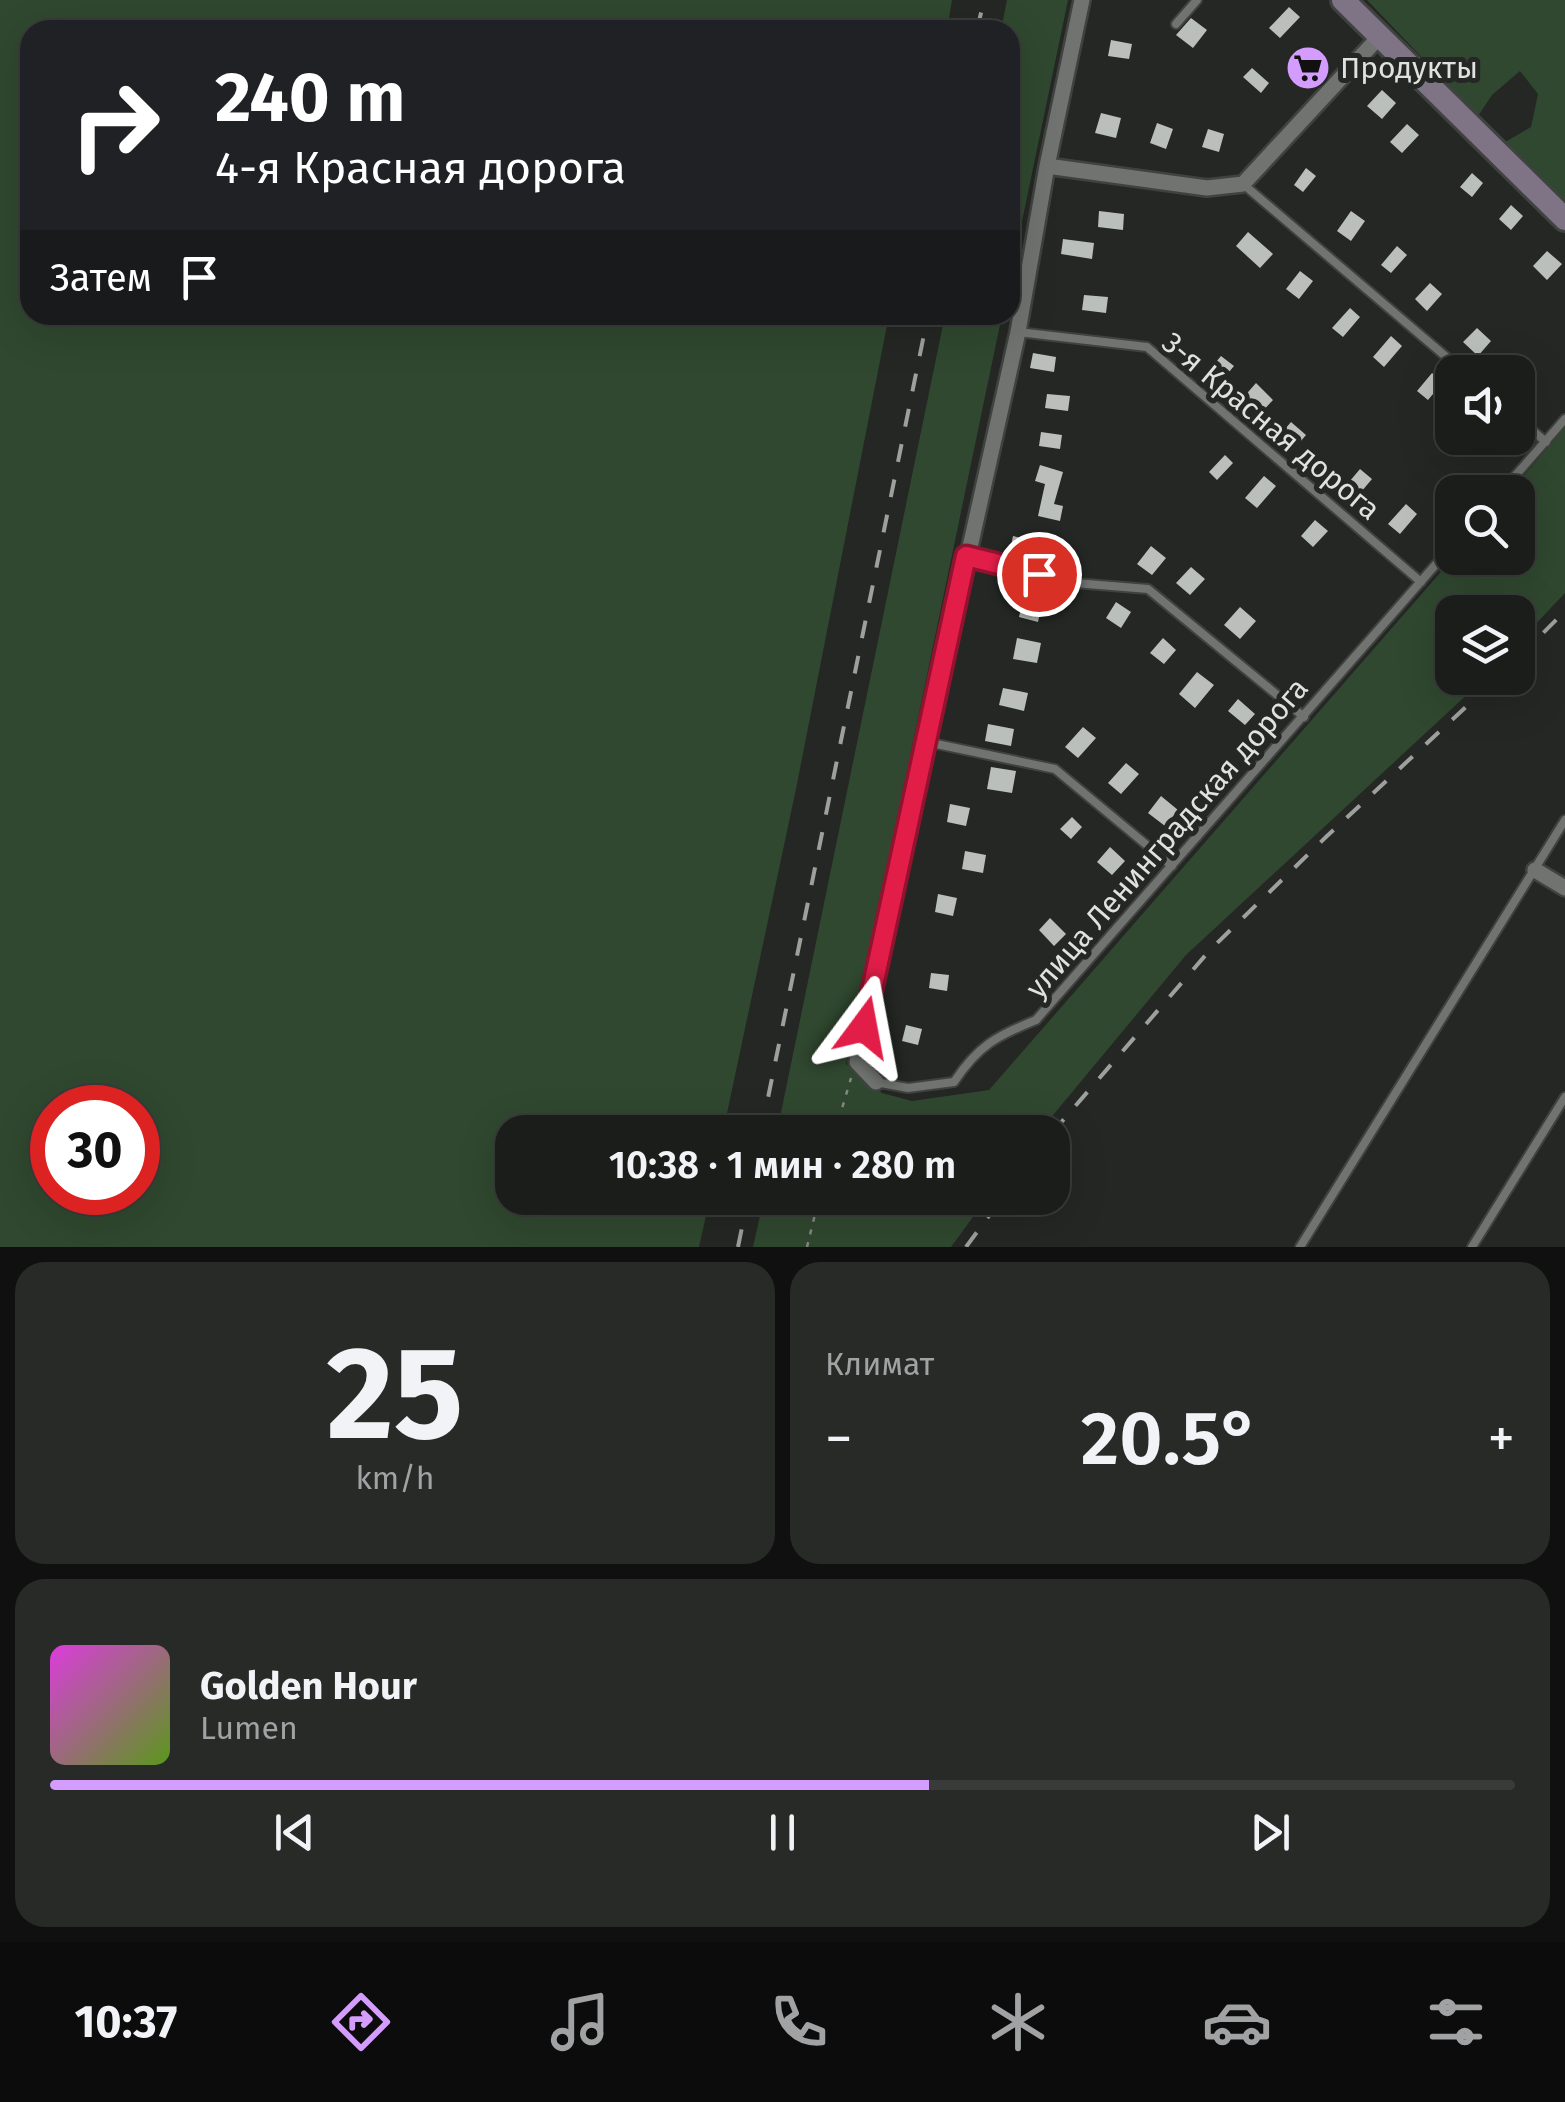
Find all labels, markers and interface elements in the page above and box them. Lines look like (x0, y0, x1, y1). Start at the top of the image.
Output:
supermarket icon: Продукты (1285, 45, 1331, 91)
place label: Продукты (1340, 50, 1478, 86)
text: 240 m (215, 56, 405, 140)
icon: right (50, 60, 180, 190)
text: 4-я Красная дорога (215, 141, 626, 195)
icon: arrive (172, 250, 227, 305)
text: Затем (50, 255, 152, 301)
street label: 3-я Красная дорога (1155, 324, 1387, 528)
map controls (1435, 355, 1535, 695)
button: sound (1435, 355, 1535, 455)
button: search (1435, 475, 1535, 575)
pin (997, 532, 1082, 617)
icon: arrive (1012, 547, 1067, 602)
button: layers (1435, 595, 1535, 695)
street label: улица Ленинградская дорога (1018, 671, 1316, 1005)
position arrow (812, 975, 916, 1079)
speed limit sign: 30 (30, 1085, 160, 1215)
text: 10:38 · 1 мин · 280 m (609, 1142, 956, 1188)
text: 25 (327, 1316, 463, 1472)
text: Климат (825, 1345, 934, 1383)
text: 20.5° (1081, 1394, 1259, 1484)
text: − (825, 1406, 853, 1472)
text: + (1488, 1406, 1515, 1472)
text: km/h (355, 1459, 435, 1497)
text: Golden Hour (200, 1663, 417, 1709)
text: Lumen (200, 1709, 298, 1747)
icon: previous (267, 1805, 322, 1860)
icon: pause (755, 1805, 810, 1860)
icon: next (1243, 1805, 1298, 1860)
icon: directions (326, 1987, 396, 2057)
icon: music (545, 1987, 615, 2057)
icon: phone (764, 1987, 834, 2057)
icon: climate (983, 1987, 1053, 2057)
icon: car (1202, 1987, 1272, 2057)
icon: filters (1421, 1987, 1491, 2057)
text: 10:37 (74, 1995, 177, 2049)

